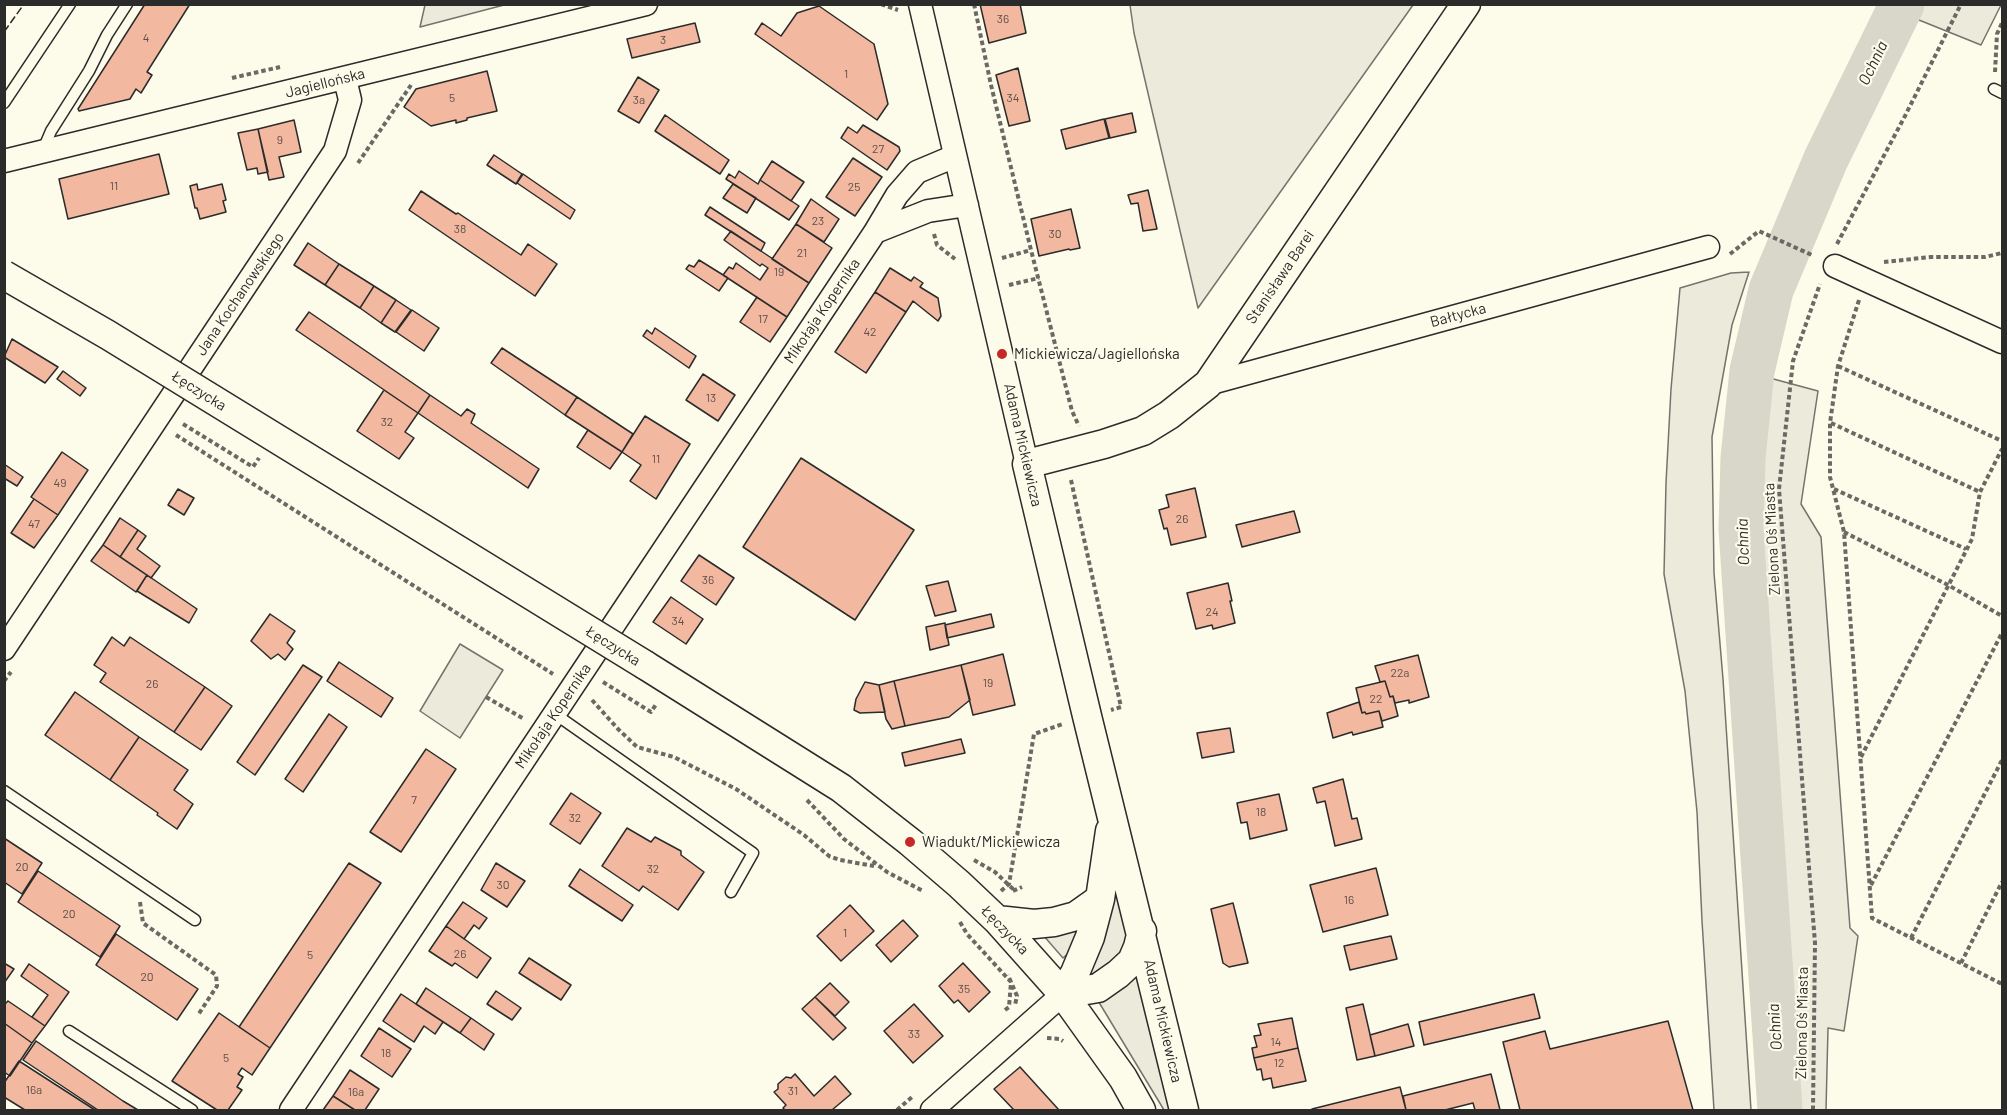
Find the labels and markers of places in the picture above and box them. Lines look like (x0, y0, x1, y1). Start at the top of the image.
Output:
place label: Mickiewicza/Jagiellońska (1014, 345, 1180, 363)
marker: Mickiewicza/Jagiellońska (995, 347, 1009, 361)
place label: Wiadukt/Mickiewicza (922, 833, 1060, 851)
marker: Wiadukt/Mickiewicza (903, 835, 917, 849)

